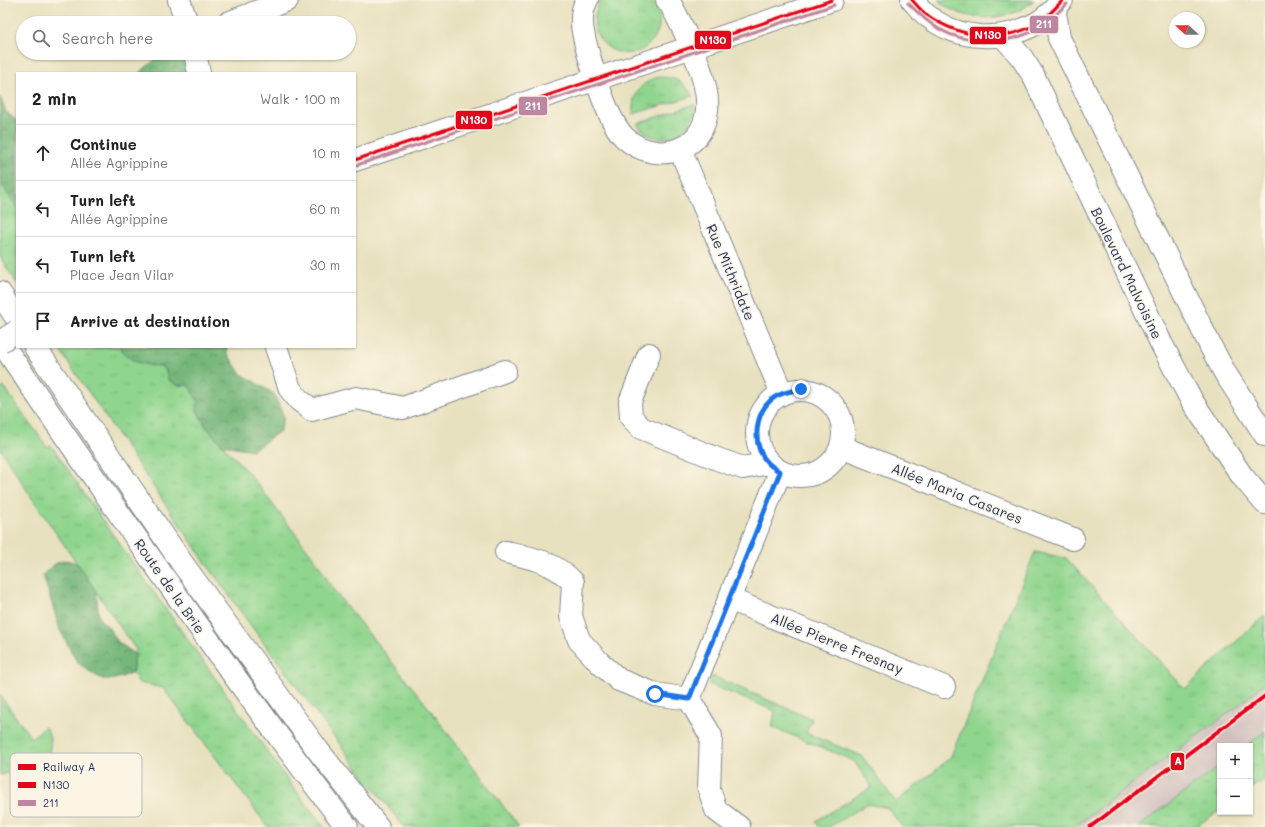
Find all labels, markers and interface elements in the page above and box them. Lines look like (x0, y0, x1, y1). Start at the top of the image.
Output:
north arrow (1169, 12, 1205, 48)
line badge: 211 (1029, 15, 1059, 34)
search box (16, 16, 356, 60)
text: 211 (1036, 16, 1052, 31)
line badge: N130 (969, 26, 1007, 45)
icon: search (30, 27, 52, 49)
text: N130 (975, 27, 1001, 42)
text: Search here (62, 28, 153, 48)
line badge: N130 (694, 30, 732, 50)
text: N130 (700, 32, 726, 47)
text: 2 min (32, 87, 77, 109)
text: Walk · 100 m (260, 90, 340, 107)
line badge: 211 (518, 96, 548, 116)
text: 211 (525, 98, 541, 113)
line badge: N130 (455, 110, 493, 130)
text: N130 (461, 112, 487, 127)
text: Continue (70, 134, 137, 154)
icon: ahead (32, 142, 54, 164)
text: 10 m (312, 144, 340, 161)
text: Allée Agrippine (70, 154, 168, 171)
text: Turn left (70, 190, 135, 210)
icon: left (32, 198, 54, 220)
text: 60 m (310, 200, 340, 217)
street label: Boulevard Malvoisine (1087, 204, 1167, 342)
text: Allée Agrippine (70, 210, 168, 227)
street label: Rue Mithridate (702, 221, 760, 323)
text: Turn left (70, 246, 135, 266)
icon: left (32, 254, 54, 276)
text: 30 m (310, 256, 340, 273)
text: Place Jean Vilar (70, 266, 174, 283)
icon: arrive (32, 310, 54, 332)
text: Arrive at destination (70, 311, 230, 331)
route end (792, 380, 810, 398)
street label: Allée Maria Casares (889, 458, 1025, 528)
street label: Route de la Brie (130, 535, 210, 637)
street label: Allée Pierre Fresnay (768, 608, 906, 678)
route start (646, 685, 664, 703)
map controls (1217, 743, 1253, 815)
button: + (1217, 743, 1253, 779)
line badge: A (1170, 752, 1185, 771)
legend (10, 753, 142, 817)
text: A (1174, 753, 1182, 768)
text: Railway A (43, 759, 95, 774)
text: N130 (43, 777, 69, 792)
button: − (1217, 779, 1253, 815)
text: 211 (43, 795, 59, 810)

